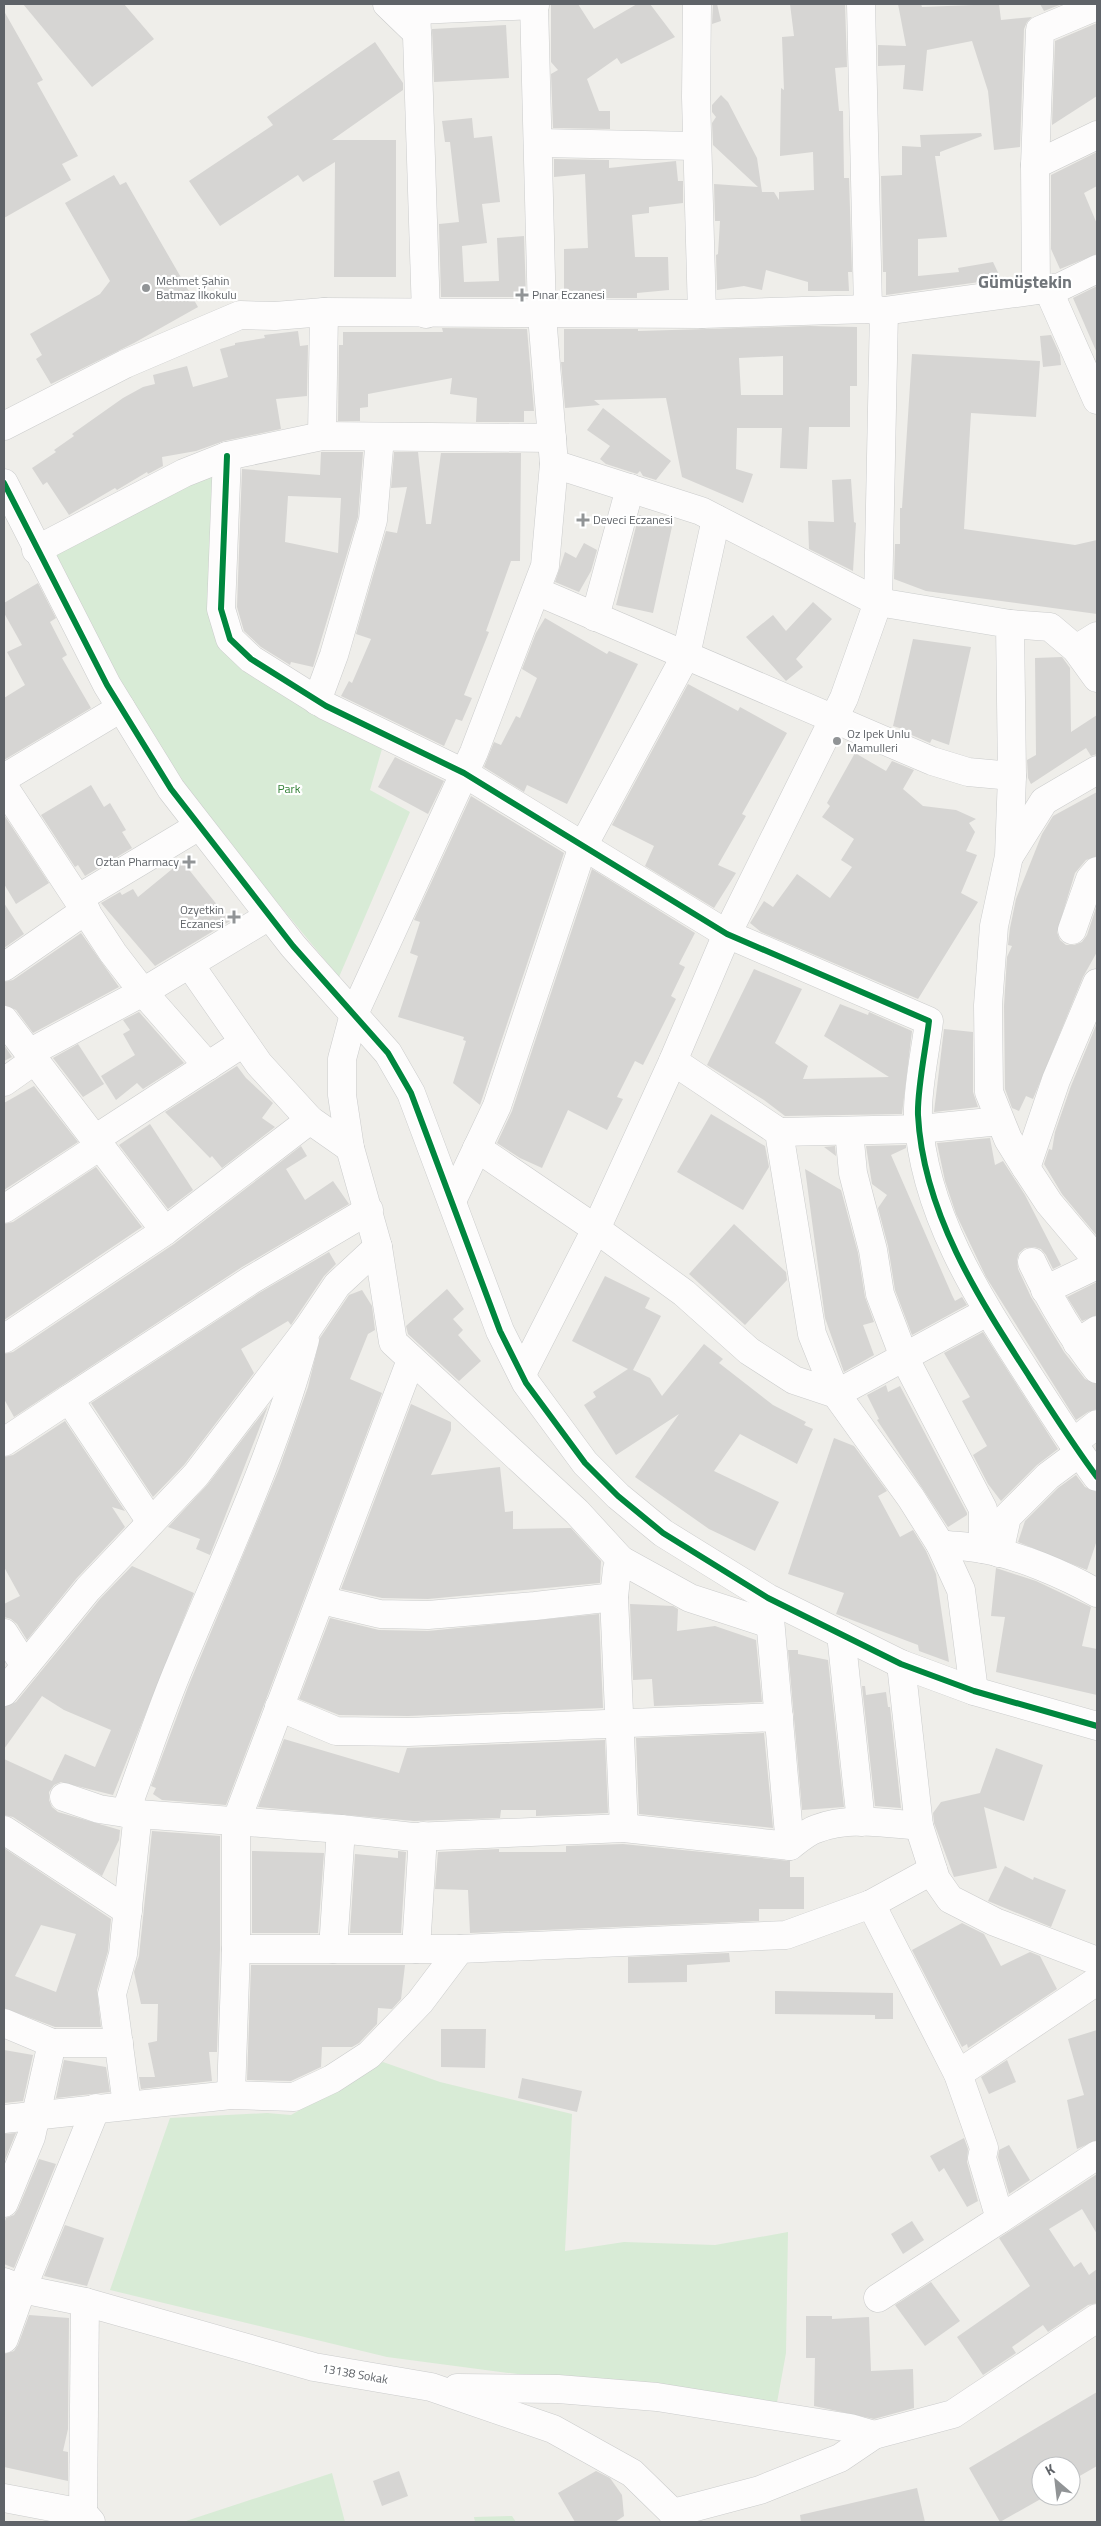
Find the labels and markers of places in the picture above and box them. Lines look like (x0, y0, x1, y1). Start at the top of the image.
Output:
place label: Mehmet Şahin Batmaz İlkokulu (156, 271, 237, 304)
marker: Mehmet Şahin Batmaz İlkokulu (140, 282, 152, 294)
place label: Pınar Eczanesi (532, 285, 605, 304)
marker: Pınar Eczanesi (516, 289, 528, 301)
place label: Deveci Eczanesi (593, 510, 673, 529)
marker: Deveci Eczanesi (577, 514, 589, 526)
place label: Oz Ipek Unlu Mamulleri (847, 724, 910, 757)
marker: Oz Ipek Unlu Mamulleri (831, 735, 843, 747)
place label: Oztan Pharmacy (96, 852, 179, 871)
marker: Oztan Pharmacy (183, 856, 195, 868)
place label: Ozyetkin Eczanesi (180, 900, 224, 933)
marker: Ozyetkin Eczanesi (228, 911, 240, 923)

